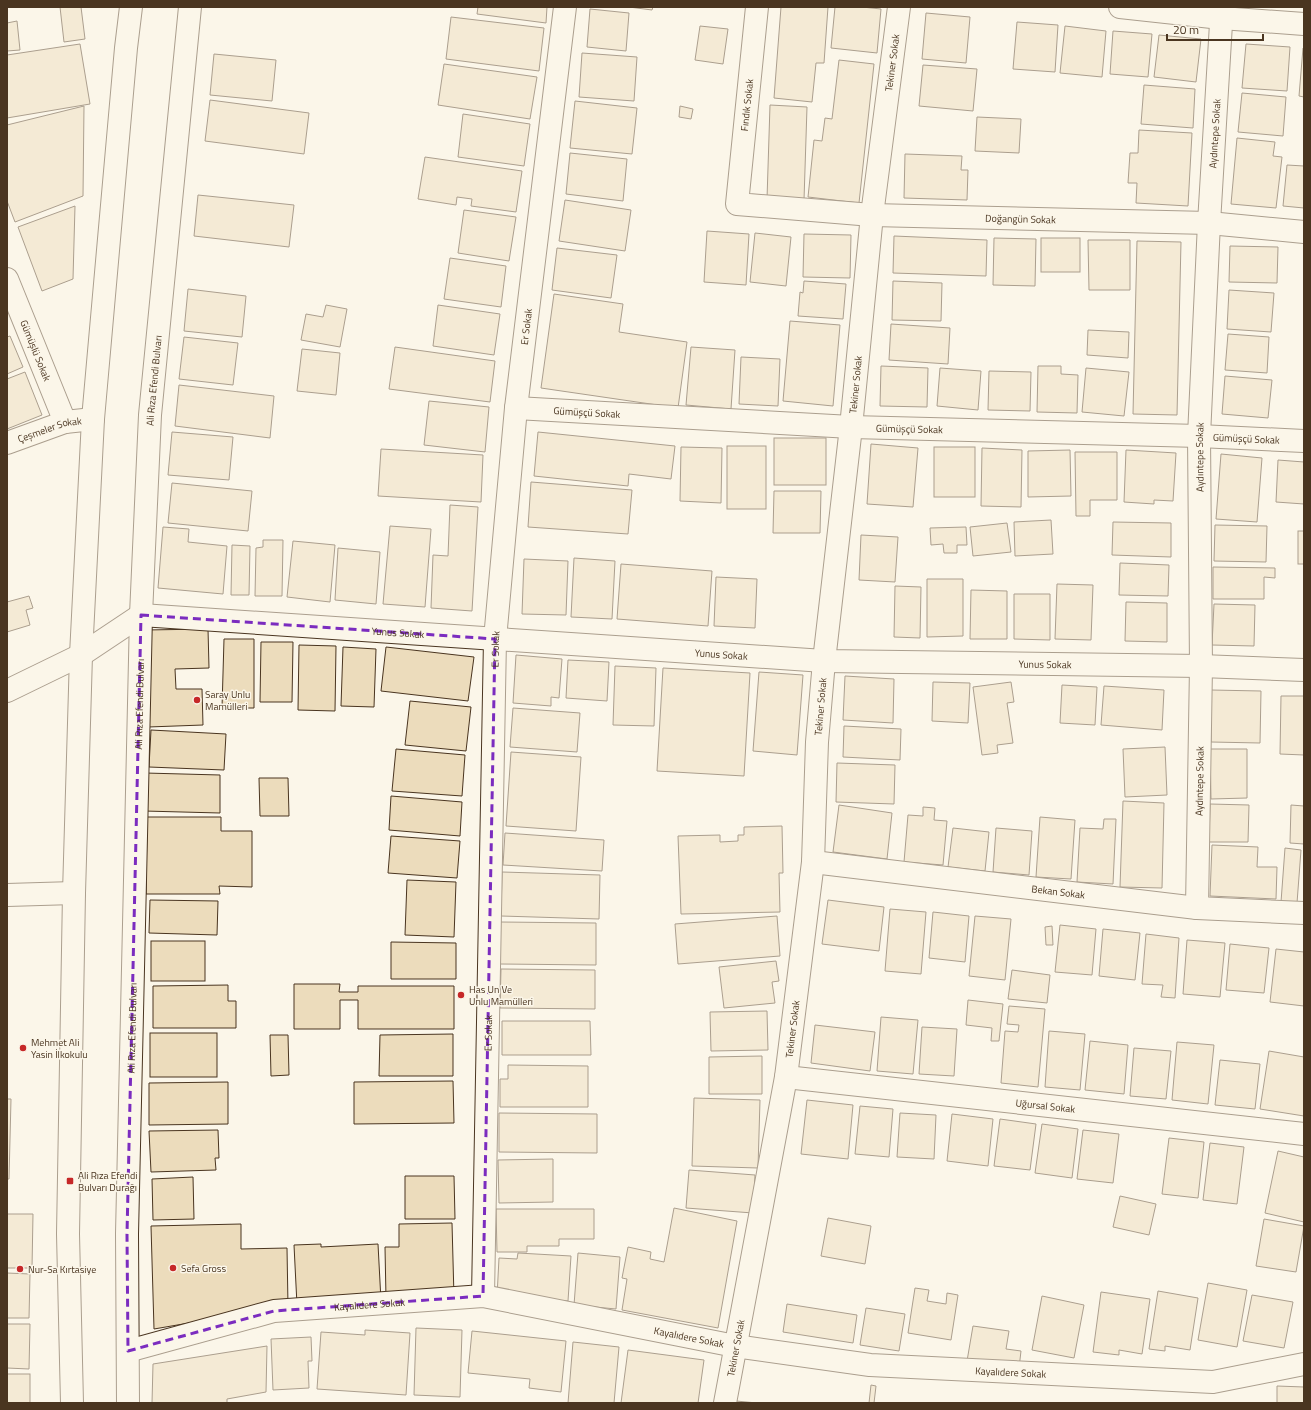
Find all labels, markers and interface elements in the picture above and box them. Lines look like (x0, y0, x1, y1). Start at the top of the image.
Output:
scale bar (1167, 16, 1263, 42)
text: 20 m (1173, 20, 1199, 39)
street label: Tekiner Sokak (881, 33, 903, 92)
street label: Fındık Sokak (737, 78, 757, 132)
street label: Aydıntepe Sokak (1205, 98, 1224, 169)
street label: Doğangün Sokak (985, 210, 1056, 227)
street label: Er Sokak (516, 307, 536, 346)
street label: Gümüşlü Sokak (17, 317, 55, 383)
street label: Ali Rıza Efendi Bulvarı (142, 335, 165, 426)
street label: Tekiner Sokak (845, 355, 866, 414)
street label: Gümüşçü Sokak (553, 403, 621, 421)
street label: Çeşmeler Sokak (15, 413, 83, 446)
street label: Gümüşçü Sokak (876, 420, 943, 437)
street label: Aydıntepe Sokak (1191, 422, 1207, 492)
street label: Gümüşçü Sokak (1212, 429, 1280, 447)
street label: Yunus Sokak (371, 623, 425, 642)
street label: Er Sokak (487, 630, 503, 667)
street label: Yunus Sokak (694, 645, 748, 663)
street label: Yunus Sokak (1018, 656, 1072, 672)
street label: Ali Rıza Efendi Bulvarı (130, 659, 148, 750)
street label: Tekiner Sokak (810, 677, 830, 736)
place label: Saray Unlu Mamülleri (205, 687, 250, 714)
marker: Saray Unlu Mamülleri (192, 695, 202, 705)
street label: Aydıntepe Sokak (1191, 746, 1207, 816)
street label: Bekan Sokak (1031, 881, 1086, 902)
street label: Ali Rıza Efendi Bulvarı (123, 982, 140, 1074)
place label: Has Un Ve Unlu Mamülleri (469, 982, 533, 1009)
marker: Has Un Ve Unlu Mamülleri (456, 990, 466, 1000)
street label: Tekiner Sokak (781, 999, 803, 1059)
street label: Er Sokak (480, 1014, 496, 1051)
place label: Mehmet Ali Yasin İlkokulu (31, 1035, 88, 1062)
marker: Mehmet Ali Yasin İlkokulu (18, 1043, 28, 1053)
street label: Uğursal Sokak (1015, 1095, 1076, 1116)
place label: Ali Rıza Efendi Bulvarı Durağı (78, 1168, 137, 1195)
marker: Ali Rıza Efendi Bulvarı Durağı (65, 1176, 75, 1186)
place label: Sefa Gross (181, 1261, 226, 1276)
place label: Nur-Sa Kırtasiye (28, 1262, 96, 1277)
marker: Sefa Gross (168, 1263, 178, 1273)
marker: Nur-Sa Kırtasiye (15, 1264, 25, 1274)
street label: Kayalıdere Sokak (333, 1294, 406, 1314)
street label: Tekiner Sokak (723, 1318, 748, 1378)
street label: Kayalıdere Sokak (653, 1323, 726, 1351)
street label: Kayalıdere Sokak (975, 1363, 1047, 1381)

